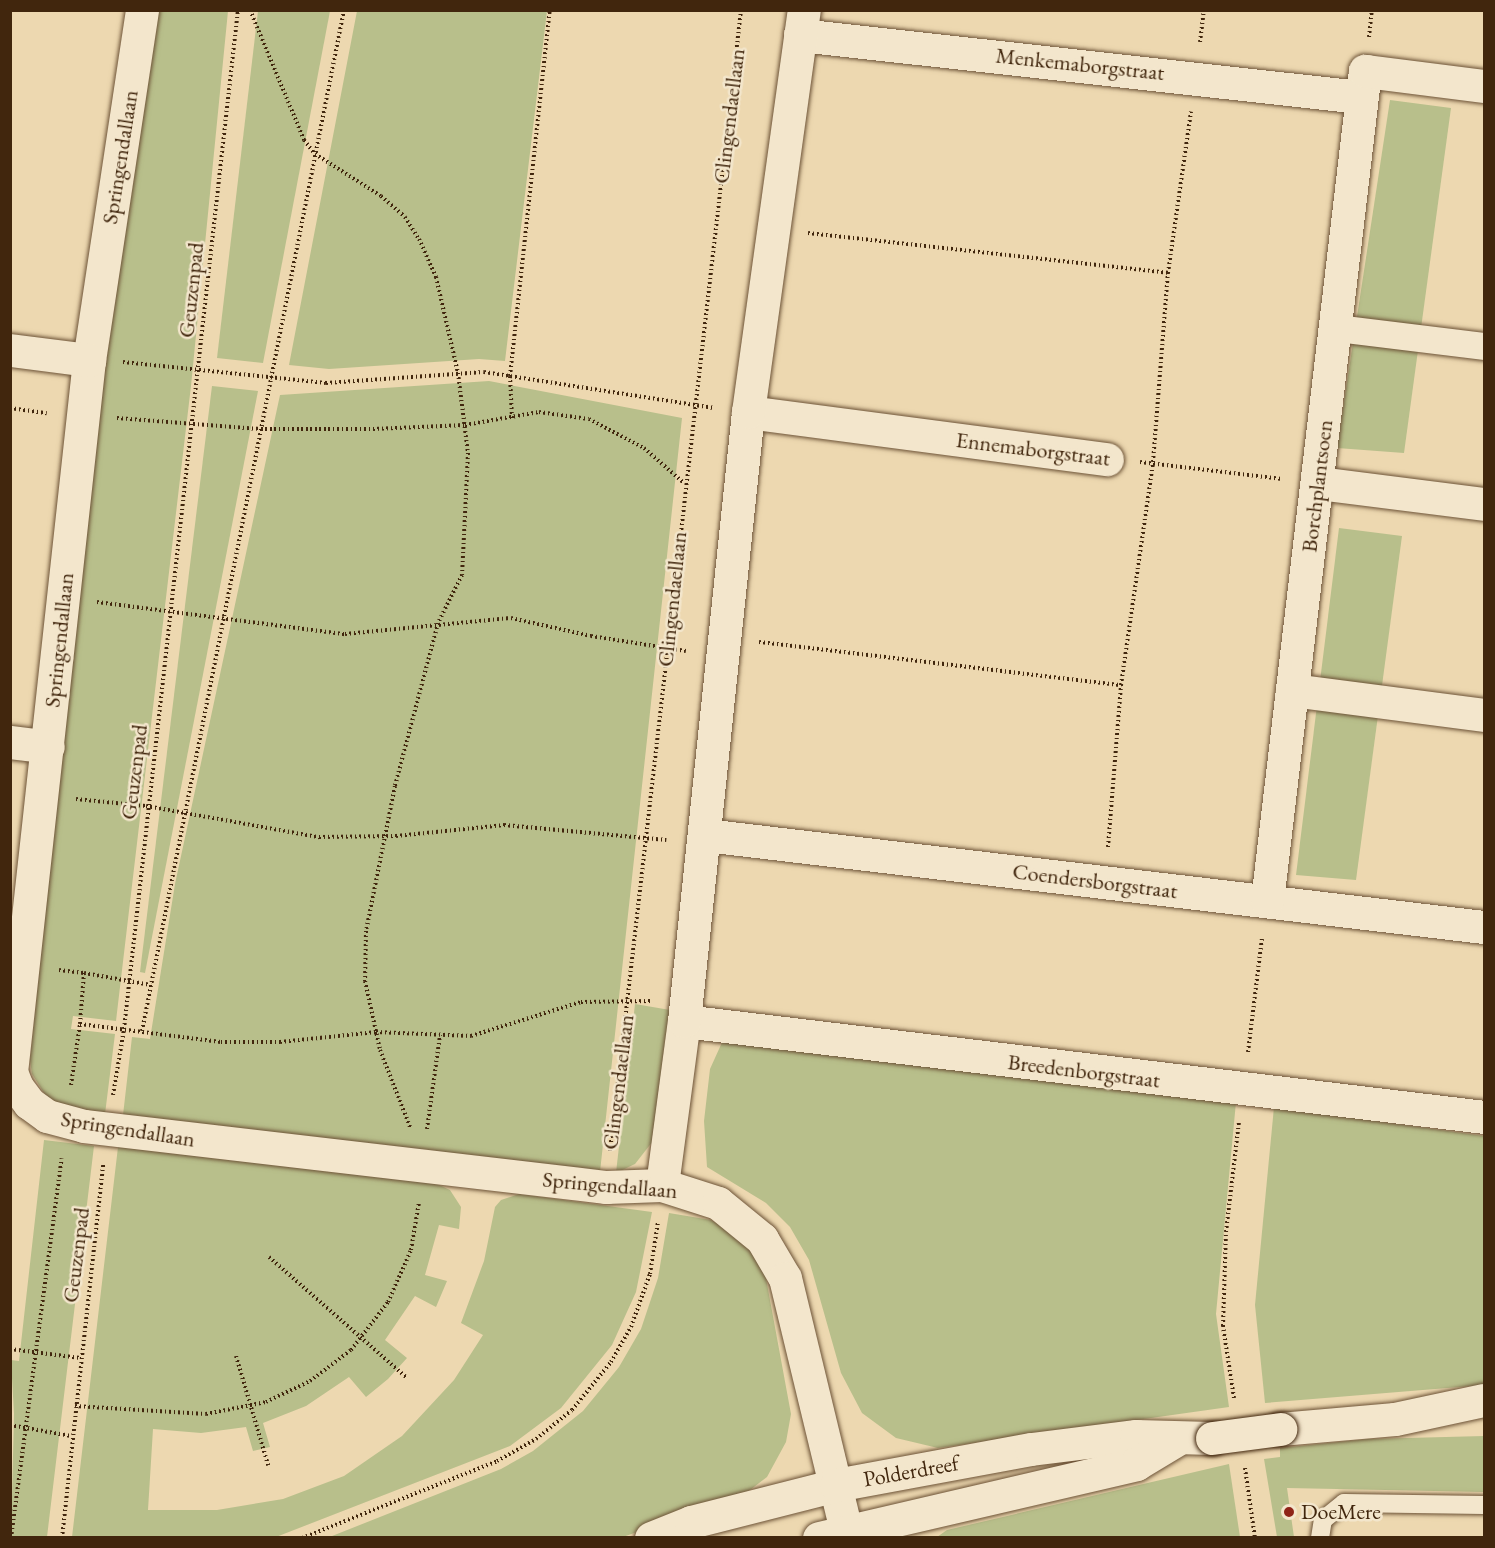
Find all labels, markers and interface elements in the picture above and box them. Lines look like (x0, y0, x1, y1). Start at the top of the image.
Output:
street label: Menkemaborgstraat (994, 42, 1166, 86)
street label: Clingendaellaan (708, 47, 750, 185)
street label: Springendallaan (96, 88, 144, 226)
street label: Geuzenpad (173, 241, 209, 339)
street label: Borchplantsoen (1296, 418, 1338, 554)
street label: Ennemaborgstraat (954, 426, 1112, 472)
street label: Clingendaellaan (652, 530, 692, 668)
street label: Springendallaan (39, 571, 79, 709)
street label: Geuzenpad (115, 723, 153, 821)
street label: Coendersborgstraat (1011, 858, 1179, 904)
street label: Clingendaellaan (597, 1013, 639, 1151)
street label: Breedenborgstraat (1006, 1049, 1162, 1093)
street label: Springendallaan (59, 1105, 197, 1153)
street label: Springendallaan (541, 1166, 679, 1204)
street label: Geuzenpad (57, 1206, 95, 1304)
street label: Polderdreef (861, 1450, 961, 1492)
place label: DoeMere (1301, 1499, 1381, 1525)
marker: DoeMere (1282, 1505, 1296, 1519)

